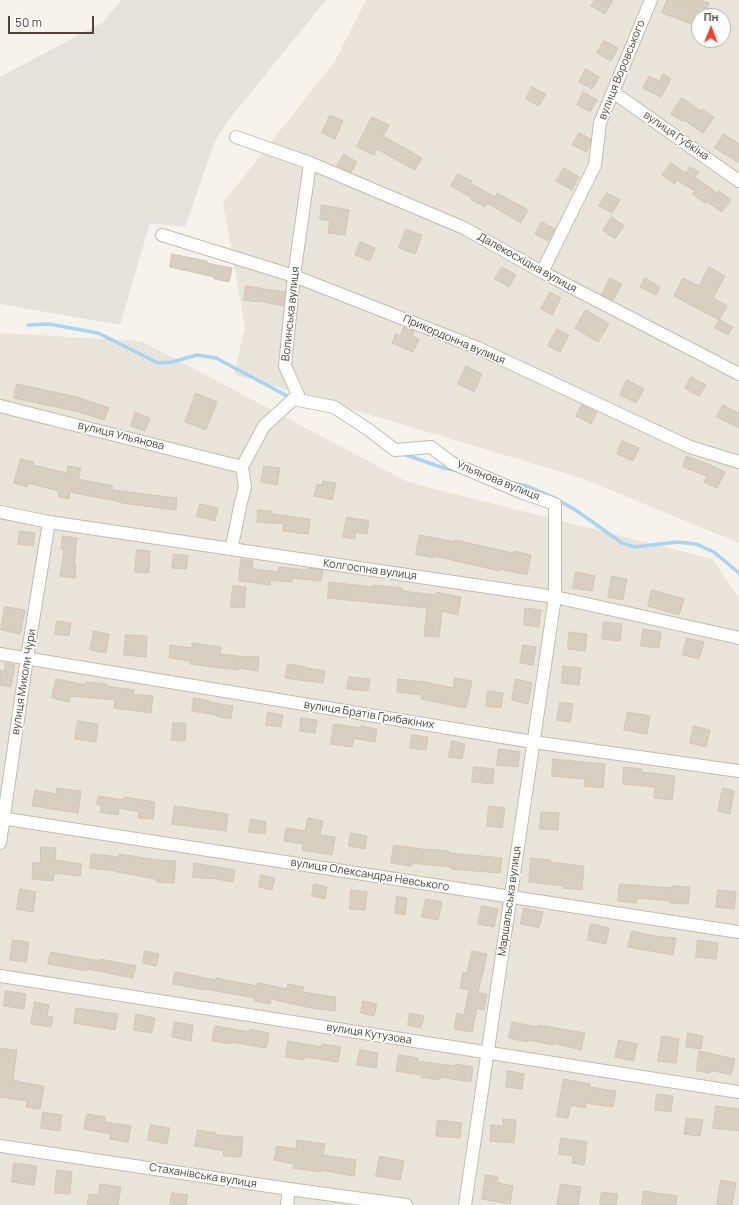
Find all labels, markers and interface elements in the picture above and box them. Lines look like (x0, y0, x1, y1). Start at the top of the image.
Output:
scale bar (10, 8, 96, 34)
north arrow (691, 8, 731, 48)
text: Пн (704, 9, 719, 24)
text: 50 m (15, 14, 42, 31)
street label: вулиця Воровського (596, 18, 648, 122)
street label: вулиця Губкіна (641, 108, 711, 164)
street label: Далекосхідна вулиця (475, 230, 579, 296)
street label: Волинська вулиця (279, 266, 303, 362)
street label: Прикордонна вулиця (401, 312, 507, 368)
street label: вулиця Ульянова (77, 419, 165, 453)
street label: Ульянова вулиця (455, 458, 541, 504)
street label: Колгоспна вулиця (322, 557, 418, 583)
street label: вулиця Миколи Чури (9, 628, 39, 736)
street label: вулиця Братів Грибакіних (303, 698, 435, 732)
street label: Маршальська вулиця (496, 845, 524, 957)
street label: вулиця Олександра Невського (290, 856, 450, 894)
street label: вулиця Кутузова (325, 1021, 413, 1047)
street label: Стаханівська вулиця (148, 1161, 258, 1191)

